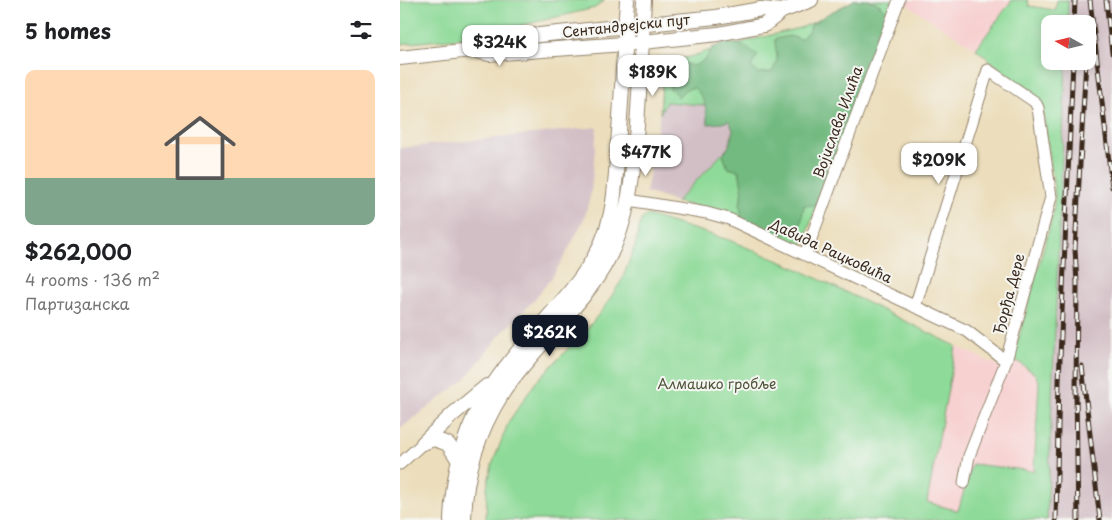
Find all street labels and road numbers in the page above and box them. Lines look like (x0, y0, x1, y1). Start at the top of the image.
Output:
street label: Сентандрејски пут (561, 8, 691, 43)
street label: Војислава Илића (808, 63, 868, 181)
street label: Давида Рацковића (766, 213, 896, 288)
street label: Ђорђа Дере (988, 251, 1029, 337)

